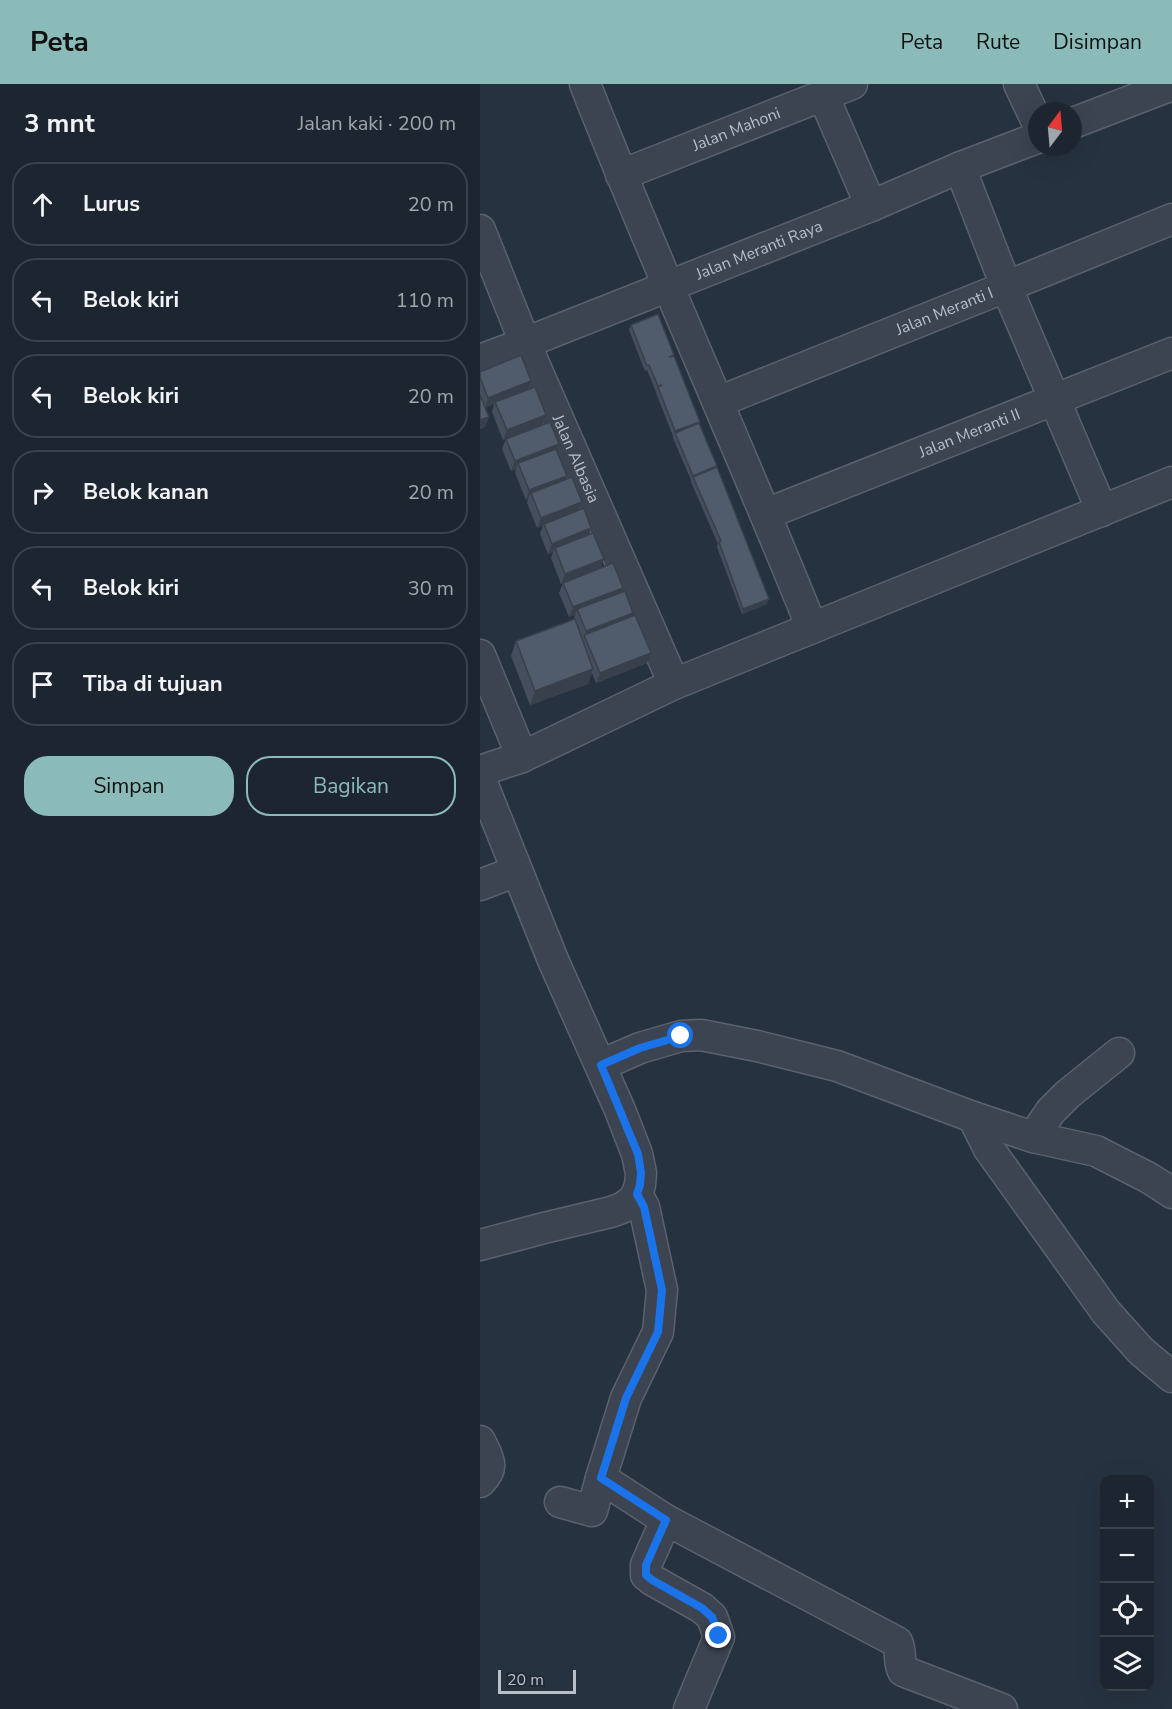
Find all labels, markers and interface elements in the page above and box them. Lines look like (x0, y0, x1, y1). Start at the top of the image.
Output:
text: Peta (30, 23, 89, 61)
text: Peta (901, 28, 943, 56)
text: Rute (976, 28, 1020, 56)
text: Disimpan (1053, 28, 1142, 56)
street label: Jalan Mahoni (688, 102, 784, 157)
north arrow (1028, 102, 1082, 156)
text: 3 mnt (24, 106, 95, 141)
text: Jalan kaki · 200 m (298, 110, 456, 137)
icon: ahead (26, 188, 59, 221)
text: Lurus (83, 189, 140, 219)
text: 20 m (408, 191, 454, 218)
street label: Jalan Meranti Raya (692, 215, 826, 286)
street label: Jalan Meranti I (892, 282, 997, 341)
icon: left (26, 284, 59, 317)
text: Belok kiri (83, 285, 179, 315)
text: 110 m (396, 287, 454, 314)
icon: left (26, 380, 59, 413)
text: Belok kiri (83, 381, 179, 411)
text: 20 m (408, 383, 454, 410)
street label: Jalan Meranti II (915, 403, 1023, 464)
street label: Jalan Albasia (546, 410, 605, 506)
icon: right (26, 476, 59, 509)
text: Belok kanan (83, 477, 209, 507)
text: 20 m (408, 479, 454, 506)
icon: left (26, 572, 59, 605)
text: Belok kiri (83, 573, 179, 603)
text: 30 m (408, 575, 454, 602)
icon: arrive (26, 668, 59, 701)
text: Tiba di tujuan (83, 669, 223, 699)
button: Simpan (24, 756, 234, 816)
button: Bagikan (246, 756, 456, 816)
route start (667, 1022, 693, 1048)
map controls (1100, 1475, 1154, 1691)
button: + (1100, 1475, 1154, 1529)
button: − (1100, 1529, 1154, 1583)
button: locate (1100, 1583, 1154, 1637)
route end (705, 1622, 731, 1648)
button: layers (1100, 1637, 1154, 1691)
scale bar (498, 1667, 576, 1694)
text: 20 m (507, 1669, 544, 1691)

